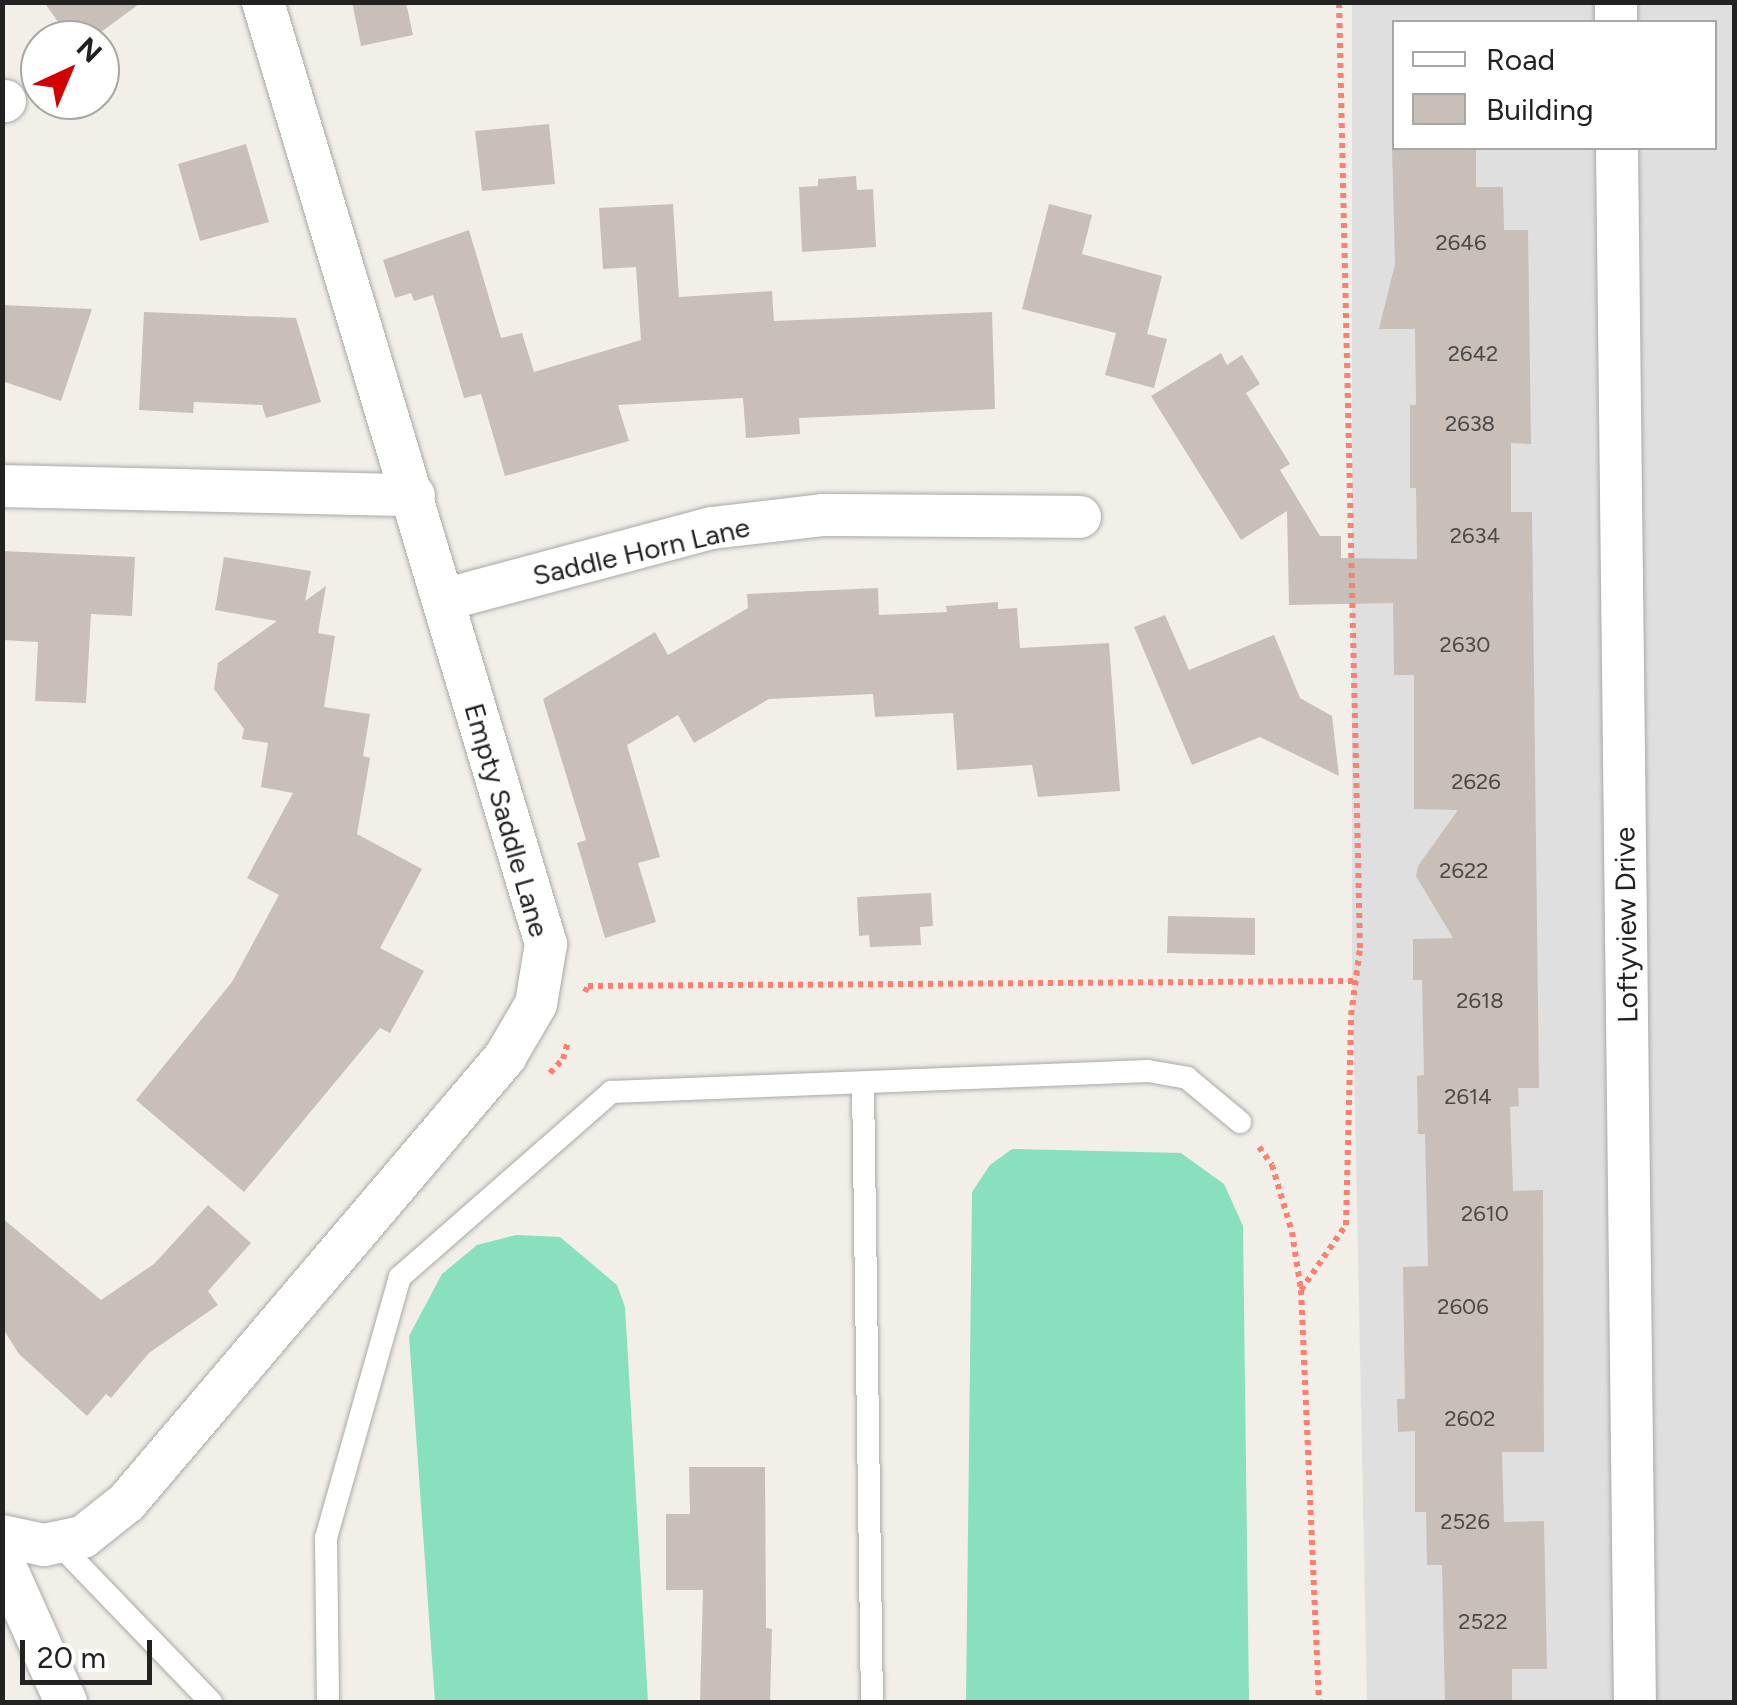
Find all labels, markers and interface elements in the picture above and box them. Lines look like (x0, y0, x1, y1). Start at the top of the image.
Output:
north arrow (20, 20, 120, 120)
legend (1392, 20, 1717, 150)
text: N (70, 30, 109, 70)
text: Road (1486, 41, 1555, 78)
text: Building (1486, 91, 1594, 128)
house number: 2646 (1436, 230, 1486, 256)
house number: 2642 (1448, 341, 1498, 367)
house number: 2638 (1445, 411, 1495, 437)
street label: Saddle Horn Lane (529, 510, 753, 592)
house number: 2634 (1450, 523, 1500, 549)
house number: 2630 (1440, 632, 1490, 658)
street label: Empty Saddle Lane (458, 699, 556, 941)
house number: 2626 (1451, 769, 1501, 795)
street label: Loftyview Drive (1607, 827, 1645, 1023)
house number: 2622 (1439, 858, 1489, 884)
house number: 2618 (1456, 988, 1504, 1014)
house number: 2614 (1444, 1084, 1492, 1110)
house number: 2610 (1461, 1201, 1509, 1227)
house number: 2606 (1437, 1294, 1489, 1320)
house number: 2602 (1444, 1406, 1496, 1432)
house number: 2526 (1440, 1509, 1490, 1535)
house number: 2522 (1458, 1609, 1508, 1635)
scale bar (25, 1620, 158, 1682)
text: 20 m (37, 1639, 106, 1676)

